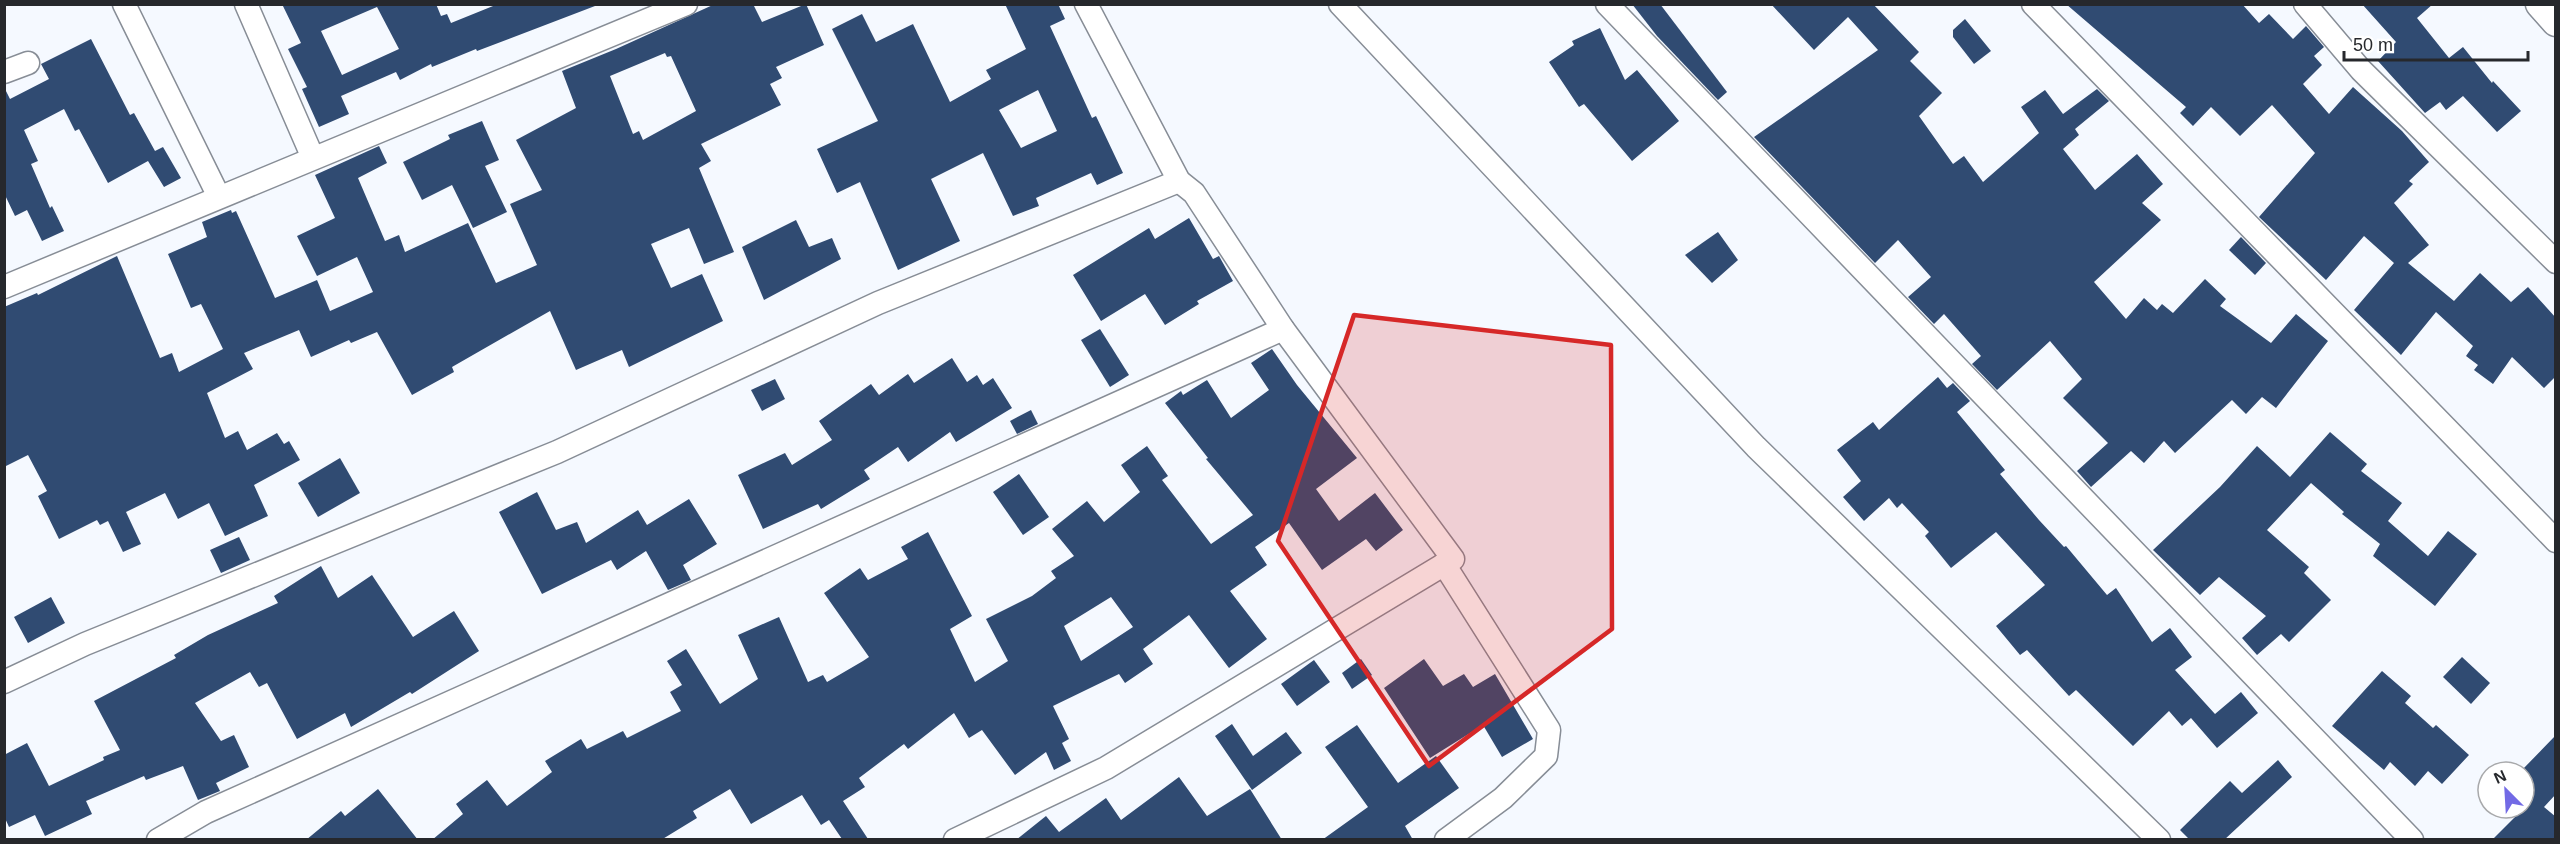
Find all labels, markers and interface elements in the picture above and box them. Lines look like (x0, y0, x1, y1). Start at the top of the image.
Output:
scale bar (2344, 24, 2528, 62)
text: 50 m (2353, 35, 2393, 55)
north arrow (2476, 760, 2536, 820)
text: N (2491, 767, 2509, 787)

